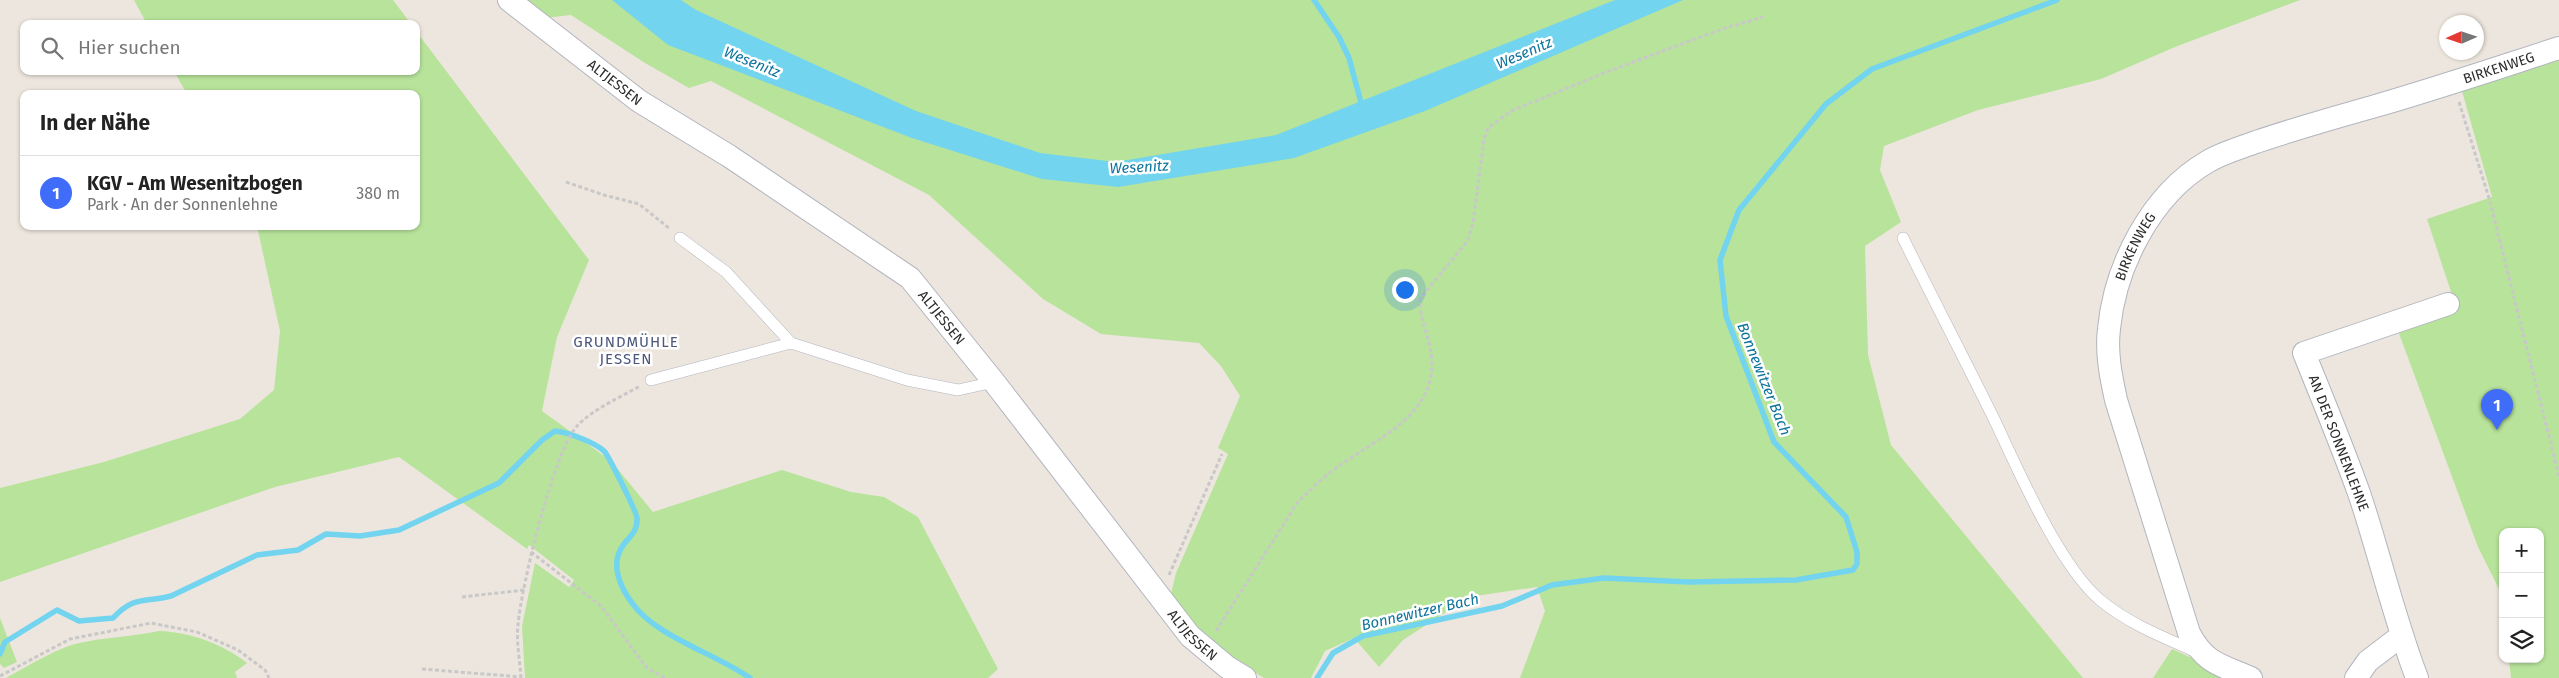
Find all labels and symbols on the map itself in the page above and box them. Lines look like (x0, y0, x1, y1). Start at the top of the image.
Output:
north arrow (2439, 15, 2484, 60)
water label: Wesenitz (1493, 33, 1555, 73)
water label: Wesenitz (721, 43, 783, 82)
street label: BIRKENWEG (2461, 49, 2537, 88)
street label: ALTJESSEN (584, 56, 645, 109)
water label: Wesenitz (1109, 156, 1170, 178)
street label: BIRKENWEG (2112, 209, 2160, 283)
your location (1392, 277, 1418, 303)
street label: ALTJESSEN (914, 287, 968, 348)
water label: Bonnewitzer Bach (1733, 320, 1795, 438)
district label: GRUNDMÜHLE JESSEN (573, 333, 679, 368)
street label: AN DER SONNENLEHNE (2305, 373, 2372, 514)
pin: 1 (2481, 389, 2513, 430)
water label: Bonnewitzer Bach (1359, 590, 1481, 634)
street label: ALTJESSEN (1164, 606, 1221, 664)

